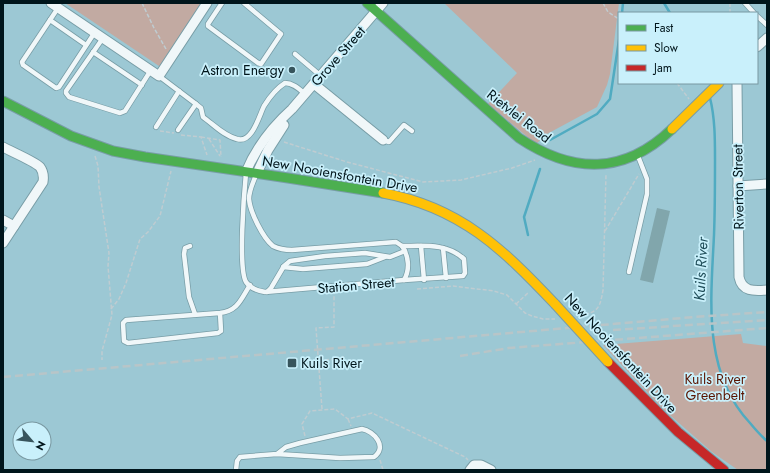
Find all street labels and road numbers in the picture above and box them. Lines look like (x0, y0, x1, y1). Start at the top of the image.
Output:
street label: Grove Street (306, 21, 370, 90)
street label: Rietvlei Road (483, 85, 555, 147)
street label: Riverton Street (727, 143, 749, 230)
street label: New Nooiensfontein Drive (261, 150, 419, 198)
street label: Station Street (317, 272, 396, 298)
street label: New Nooiensfontein Drive (560, 289, 682, 417)

